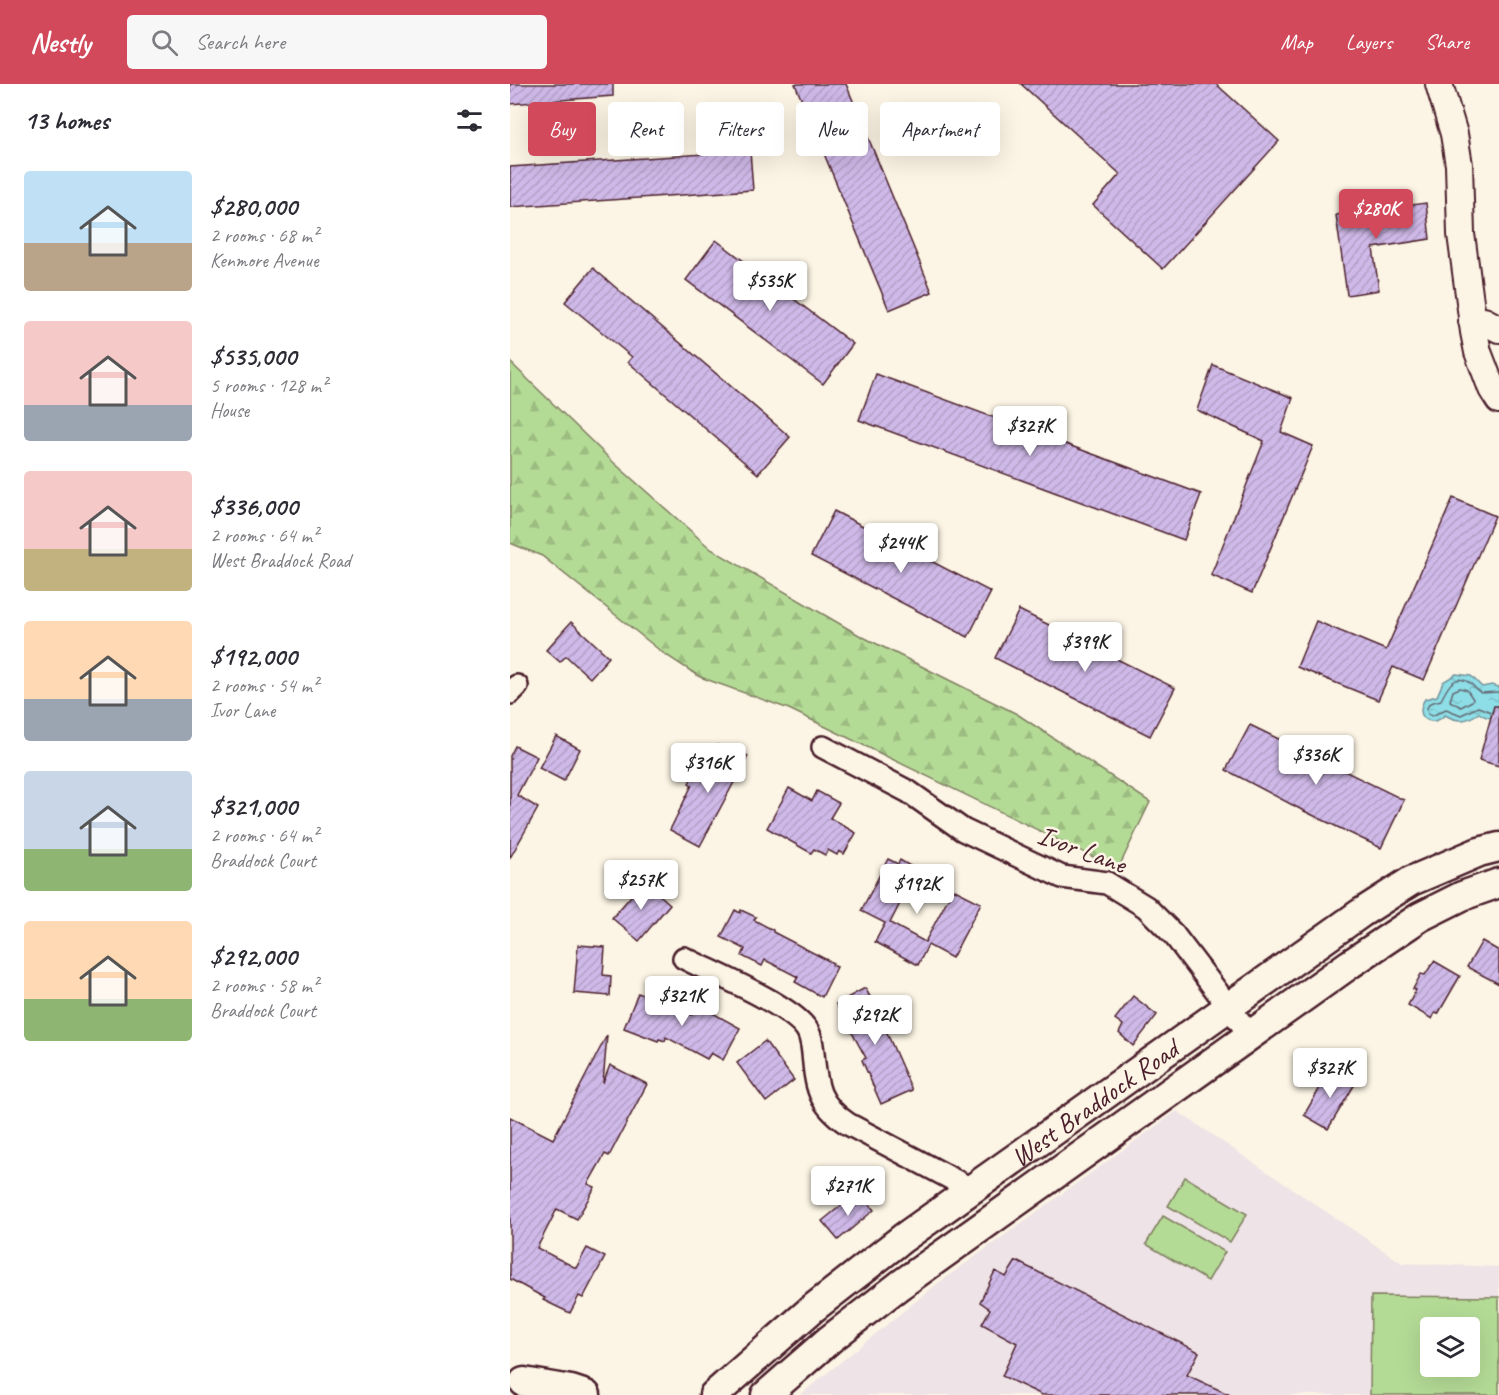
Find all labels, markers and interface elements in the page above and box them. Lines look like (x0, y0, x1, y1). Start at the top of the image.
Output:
search box (127, 15, 547, 69)
text: Nestly (30, 25, 91, 60)
icon: search (148, 26, 181, 59)
text: Search here (196, 28, 285, 56)
text: Map (1280, 29, 1313, 55)
text: Layers (1346, 29, 1392, 55)
text: Share (1425, 29, 1469, 55)
chip: Buy (528, 102, 596, 156)
chip: Rent (608, 102, 684, 156)
chip: Filters (696, 102, 784, 156)
chip: New (796, 102, 868, 156)
chip: Apartment (880, 102, 1000, 156)
text: 13 homes (24, 104, 109, 137)
icon: filters (453, 104, 486, 137)
pin: $280K (1334, 189, 1418, 240)
text: $280,000 (210, 190, 297, 223)
icon: home (72, 195, 144, 267)
text: $280K (1353, 196, 1399, 221)
text: 2 rooms · 68 m² (210, 223, 318, 248)
text: Kenmore Avenue (210, 248, 318, 273)
pin: $535K (728, 261, 812, 312)
text: $535K (747, 268, 793, 293)
text: $535,000 (210, 340, 296, 373)
icon: home (72, 345, 144, 417)
text: 5 rooms · 128 m² (210, 373, 327, 398)
text: House (210, 398, 249, 423)
pin: $327K (988, 406, 1072, 457)
text: $327K (1007, 413, 1053, 438)
text: $336,000 (210, 490, 298, 523)
icon: home (72, 495, 144, 567)
text: 2 rooms · 64 m² (210, 523, 318, 548)
pin: $244K (859, 523, 943, 574)
text: $244K (878, 530, 924, 555)
text: West Braddock Road (210, 548, 351, 573)
pin: $399K (1043, 622, 1127, 673)
text: $399K (1062, 629, 1108, 654)
text: $192,000 (210, 640, 297, 673)
icon: home (72, 645, 144, 717)
text: 2 rooms · 54 m² (210, 673, 318, 698)
text: Ivor Lane (210, 698, 275, 723)
pin: $336K (1274, 735, 1358, 786)
text: $336K (1293, 742, 1339, 767)
pin: $316K (666, 743, 750, 794)
text: $316K (685, 750, 731, 775)
text: $321,000 (210, 790, 297, 823)
icon: home (72, 795, 144, 867)
street label: Ivor Lane (1033, 817, 1133, 882)
text: 2 rooms · 64 m² (210, 823, 318, 848)
text: Braddock Court (210, 848, 316, 873)
pin: $257K (599, 860, 683, 911)
pin: $192K (875, 864, 959, 915)
text: $257K (618, 867, 664, 892)
text: $192K (894, 871, 940, 896)
text: $292,000 (210, 940, 297, 973)
icon: home (72, 945, 144, 1017)
text: 2 rooms · 58 m² (210, 973, 318, 998)
pin: $321K (640, 976, 724, 1027)
text: $321K (659, 983, 705, 1008)
pin: $292K (833, 995, 917, 1046)
text: Braddock Court (210, 998, 316, 1023)
text: $292K (852, 1002, 898, 1027)
street label: West Braddock Road (1003, 1029, 1188, 1174)
pin: $327K (1288, 1048, 1372, 1099)
text: $327K (1307, 1055, 1353, 1080)
pin: $271K (806, 1166, 890, 1217)
text: $271K (825, 1173, 871, 1198)
map controls (1420, 1317, 1480, 1377)
button: layers (1420, 1317, 1480, 1377)

